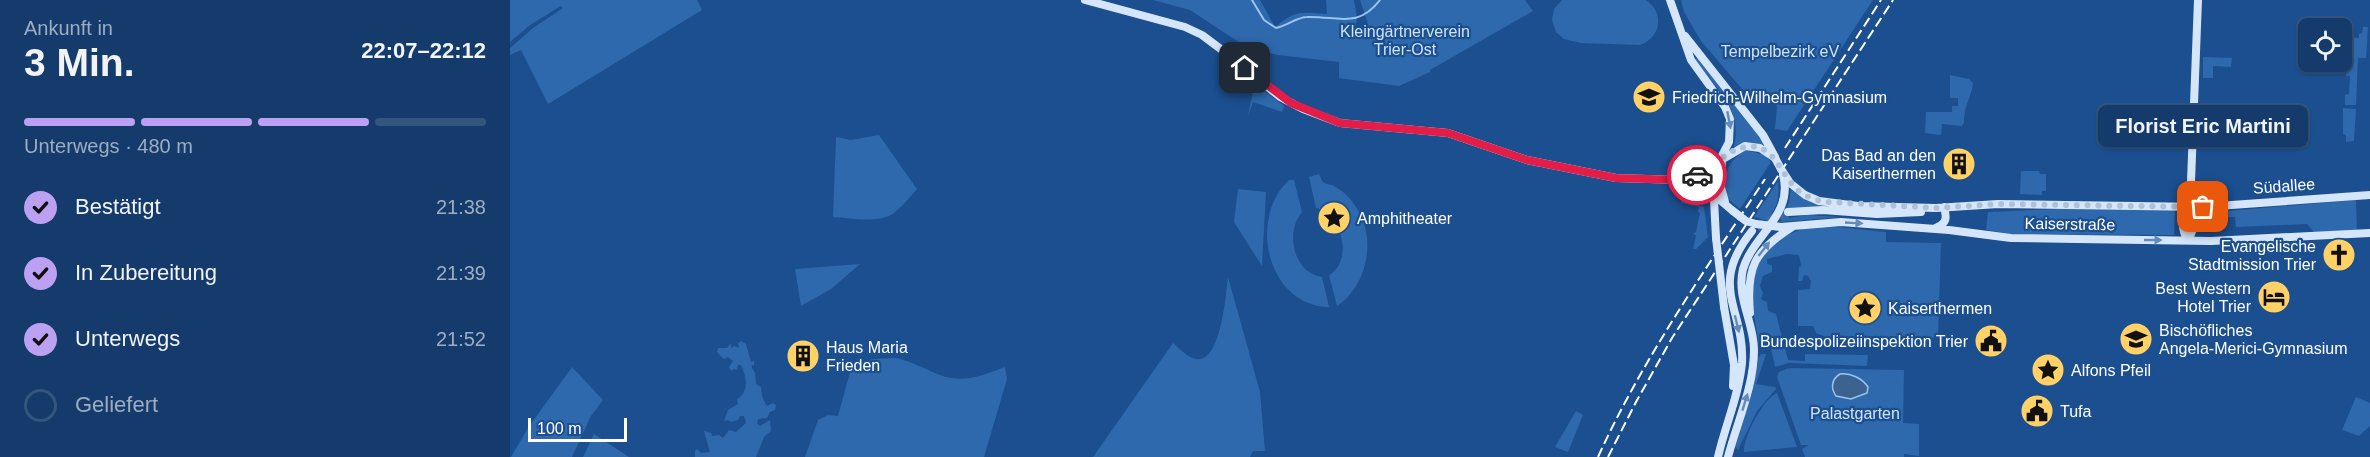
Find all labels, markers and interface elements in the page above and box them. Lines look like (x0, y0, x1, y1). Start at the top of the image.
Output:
text: Ankunft in (24, 17, 113, 39)
map controls (2298, 18, 2352, 72)
button: locate (2298, 18, 2352, 72)
park label: Kleingärtnerverein Trier-Ost (1340, 23, 1470, 58)
text: 22:07–22:12 (361, 38, 486, 63)
text: 3 Min. (24, 41, 135, 84)
pin (1219, 42, 1270, 93)
park label: Tempelbezirk eV (1721, 43, 1839, 60)
icon: home (1228, 51, 1261, 84)
school or university icon: Friedrich-Wilhelm-Gymnasium (1631, 79, 1667, 115)
place label: Friedrich-Wilhelm-Gymnasium (1672, 89, 1887, 106)
callout: Florist Eric Martini (2098, 105, 2308, 147)
one-way arrow (1725, 111, 1734, 130)
text: Florist Eric Martini (2115, 115, 2291, 137)
text: Unterwegs · 480 m (24, 135, 193, 157)
courier (1667, 145, 1727, 205)
building icon: Das Bad an den Kaiserthermen (1941, 146, 1977, 182)
place label: Das Bad an den Kaiserthermen (1821, 147, 1936, 182)
icon: car (1681, 159, 1714, 192)
street label: Südallee (2252, 175, 2316, 197)
pin (2177, 181, 2228, 232)
icon: bag (2186, 190, 2219, 223)
icon: check (24, 191, 57, 224)
text: Bestätigt (75, 194, 161, 219)
text: 21:38 (436, 196, 486, 218)
place icon: Amphitheater (1316, 200, 1352, 236)
place label: Amphitheater (1357, 210, 1453, 227)
street label: Kaiserstraße (2025, 215, 2116, 233)
one-way arrow (1845, 218, 1864, 227)
one-way arrow (2144, 235, 2163, 245)
church icon: Evangelische Stadtmission Trier (2321, 237, 2357, 273)
place label: Evangelische Stadtmission Trier (2188, 238, 2317, 273)
one-way arrow (1758, 241, 1771, 257)
icon: check (24, 257, 57, 290)
text: In Zubereitung (75, 260, 217, 285)
text: 21:39 (436, 262, 486, 284)
hotel icon: Best Western Hotel Trier (2256, 279, 2292, 315)
place label: Best Western Hotel Trier (2155, 280, 2252, 315)
place icon: Kaiserthermen (1847, 290, 1883, 326)
place label: Kaiserthermen (1888, 300, 1992, 317)
one-way arrow (1732, 314, 1742, 333)
school or university icon: Bischöfliches Angela-Merici-Gymnasium (2118, 321, 2154, 357)
place label: Bischöfliches Angela-Merici-Gymnasium (2159, 322, 2348, 357)
icon: check (24, 323, 57, 356)
public building icon: Bundespolizeiinspektion Trier (1973, 323, 2009, 359)
text: Unterwegs (75, 326, 180, 351)
text: 21:52 (436, 328, 486, 350)
place label: Bundespolizeiinspektion Trier (1760, 333, 1969, 350)
building icon: Haus Maria Frieden (785, 338, 821, 374)
place label: Haus Maria Frieden (826, 339, 908, 374)
place icon: Alfons Pfeil (2030, 352, 2066, 388)
place label: Alfons Pfeil (2071, 362, 2151, 379)
text: Geliefert (75, 392, 158, 417)
one-way arrow (1741, 393, 1750, 411)
public building icon: Tufa (2019, 393, 2055, 429)
place label: Tufa (2060, 403, 2092, 420)
park label: Palastgarten (1810, 405, 1900, 422)
scale bar (528, 415, 627, 442)
text: 100 m (537, 420, 581, 437)

